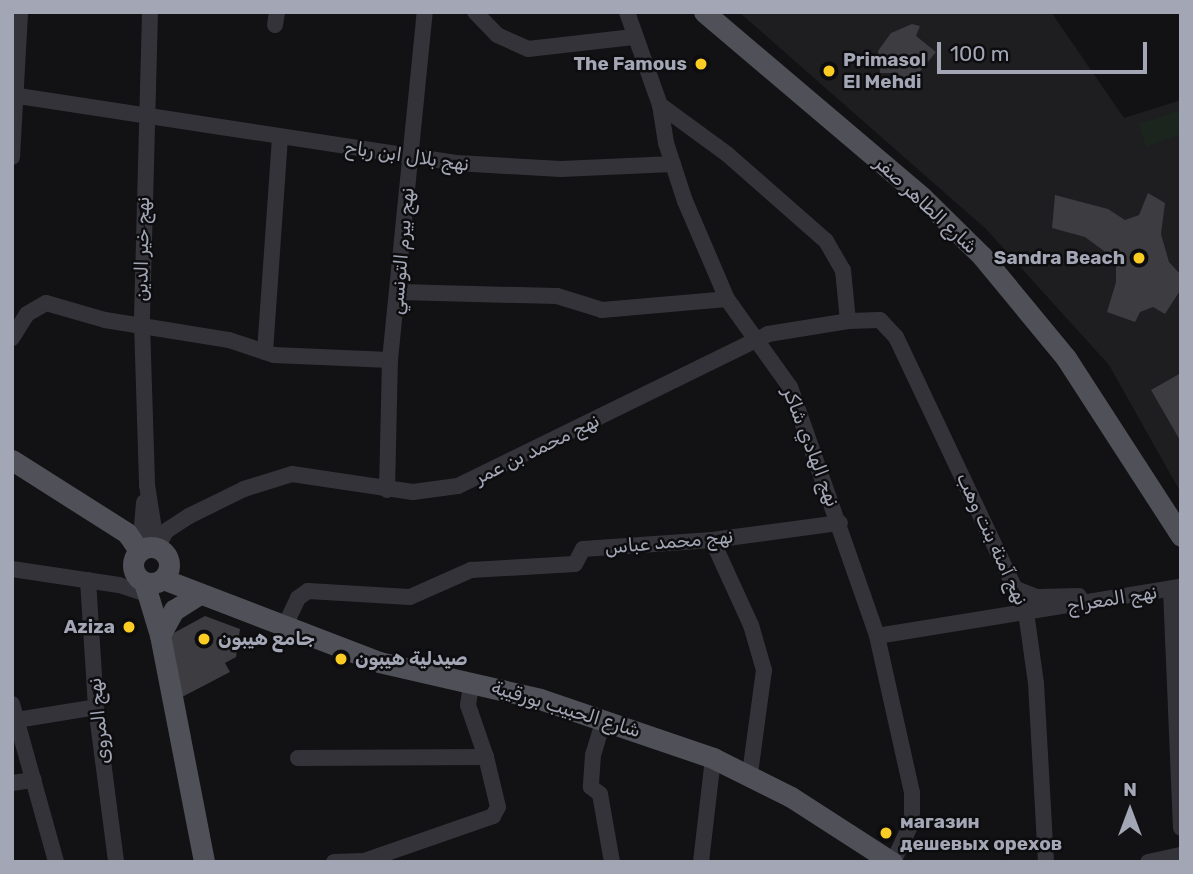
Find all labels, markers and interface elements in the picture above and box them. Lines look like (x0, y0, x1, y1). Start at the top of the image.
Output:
scale bar (941, 28, 1151, 72)
text: 100 m (950, 41, 1009, 66)
place label: Primasol El Mehdi (843, 49, 926, 93)
place label: The Famous (573, 53, 687, 75)
marker: The Famous (693, 56, 709, 72)
marker: Primasol El Mehdi (821, 63, 837, 79)
street label: نهج بلال ابن رباح (343, 136, 471, 176)
street label: شارع الطاهر صفر (870, 152, 982, 258)
street label: نهج بيرم التونسي (385, 186, 419, 316)
street label: نهج خير الدين (130, 196, 154, 302)
place label: Sandra Beach (994, 247, 1125, 269)
marker: Sandra Beach (1131, 250, 1147, 266)
street label: نهج الهادي شاكر (778, 384, 844, 510)
street label: نهج محمد بن عمر (471, 409, 603, 489)
street label: نهج آمنة بنت وهب (951, 469, 1033, 609)
street label: نهج محمد عباس (604, 525, 734, 559)
street label: نهج المعراج (1065, 581, 1159, 617)
place label: Aziza (64, 616, 115, 638)
marker: Aziza (121, 619, 137, 635)
place label: جامع هيبون (218, 628, 315, 650)
marker: جامع هيبون (196, 631, 212, 647)
place label: صيدلية هيبون (355, 648, 468, 670)
marker: صيدلية هيبون (333, 651, 349, 667)
street label: شارع الحبيب بورقيبة (489, 675, 643, 743)
street label: نهج المروى (83, 677, 115, 765)
north arrow (1095, 776, 1165, 846)
text: N (1123, 778, 1137, 801)
place label: магазин дешевых орехов (900, 811, 1062, 855)
marker: магазин дешевых орехов (878, 825, 894, 841)

